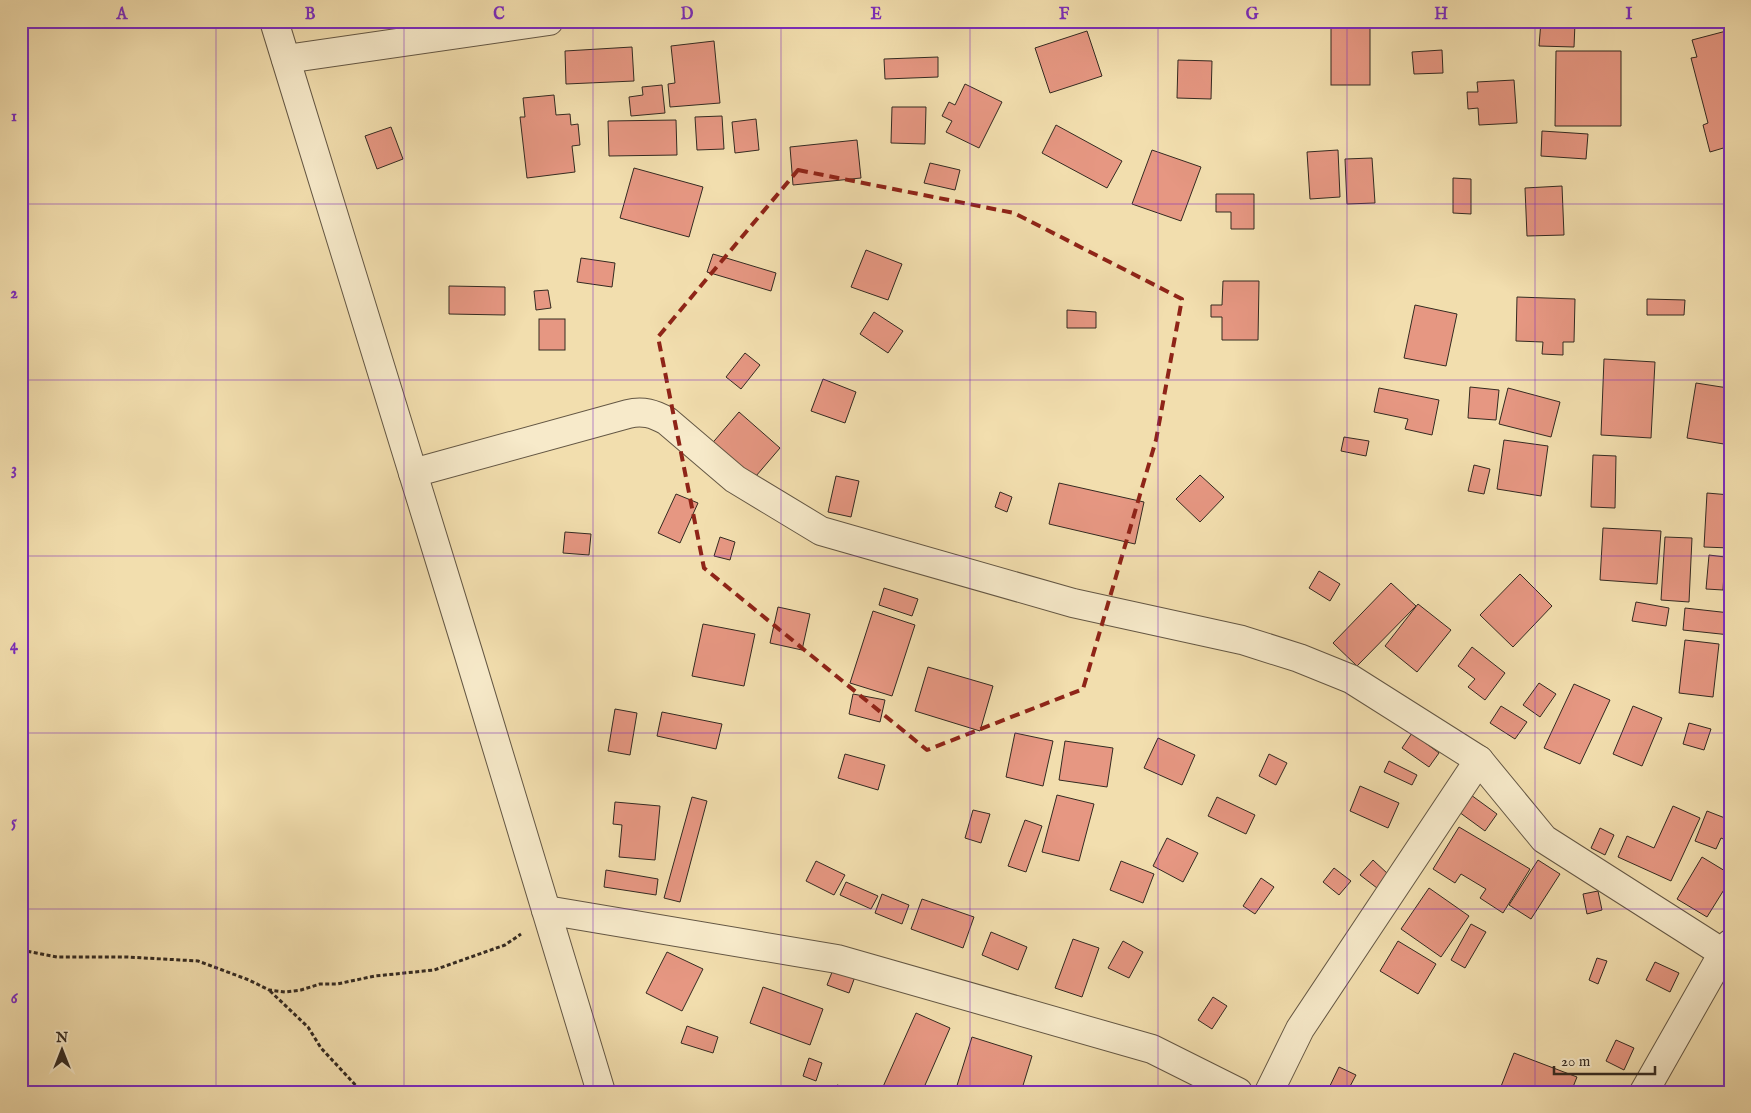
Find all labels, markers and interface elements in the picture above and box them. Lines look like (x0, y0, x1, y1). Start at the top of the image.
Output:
text: A (116, 5, 129, 25)
text: B (305, 5, 316, 25)
text: C (493, 5, 505, 25)
text: D (681, 5, 694, 25)
text: E (870, 5, 882, 25)
text: F (1059, 5, 1070, 25)
text: G (1246, 5, 1259, 25)
text: H (1434, 5, 1448, 25)
text: I (1626, 5, 1633, 25)
text: 1 (11, 107, 17, 127)
text: 2 (10, 284, 18, 304)
text: 3 (11, 460, 17, 480)
text: 4 (10, 636, 19, 656)
text: 5 (11, 813, 17, 833)
text: 6 (11, 989, 19, 1009)
north arrow (38, 1026, 88, 1076)
text: N (55, 1029, 68, 1047)
scale bar (1554, 1043, 1655, 1075)
text: 20 m (1561, 1052, 1591, 1071)

